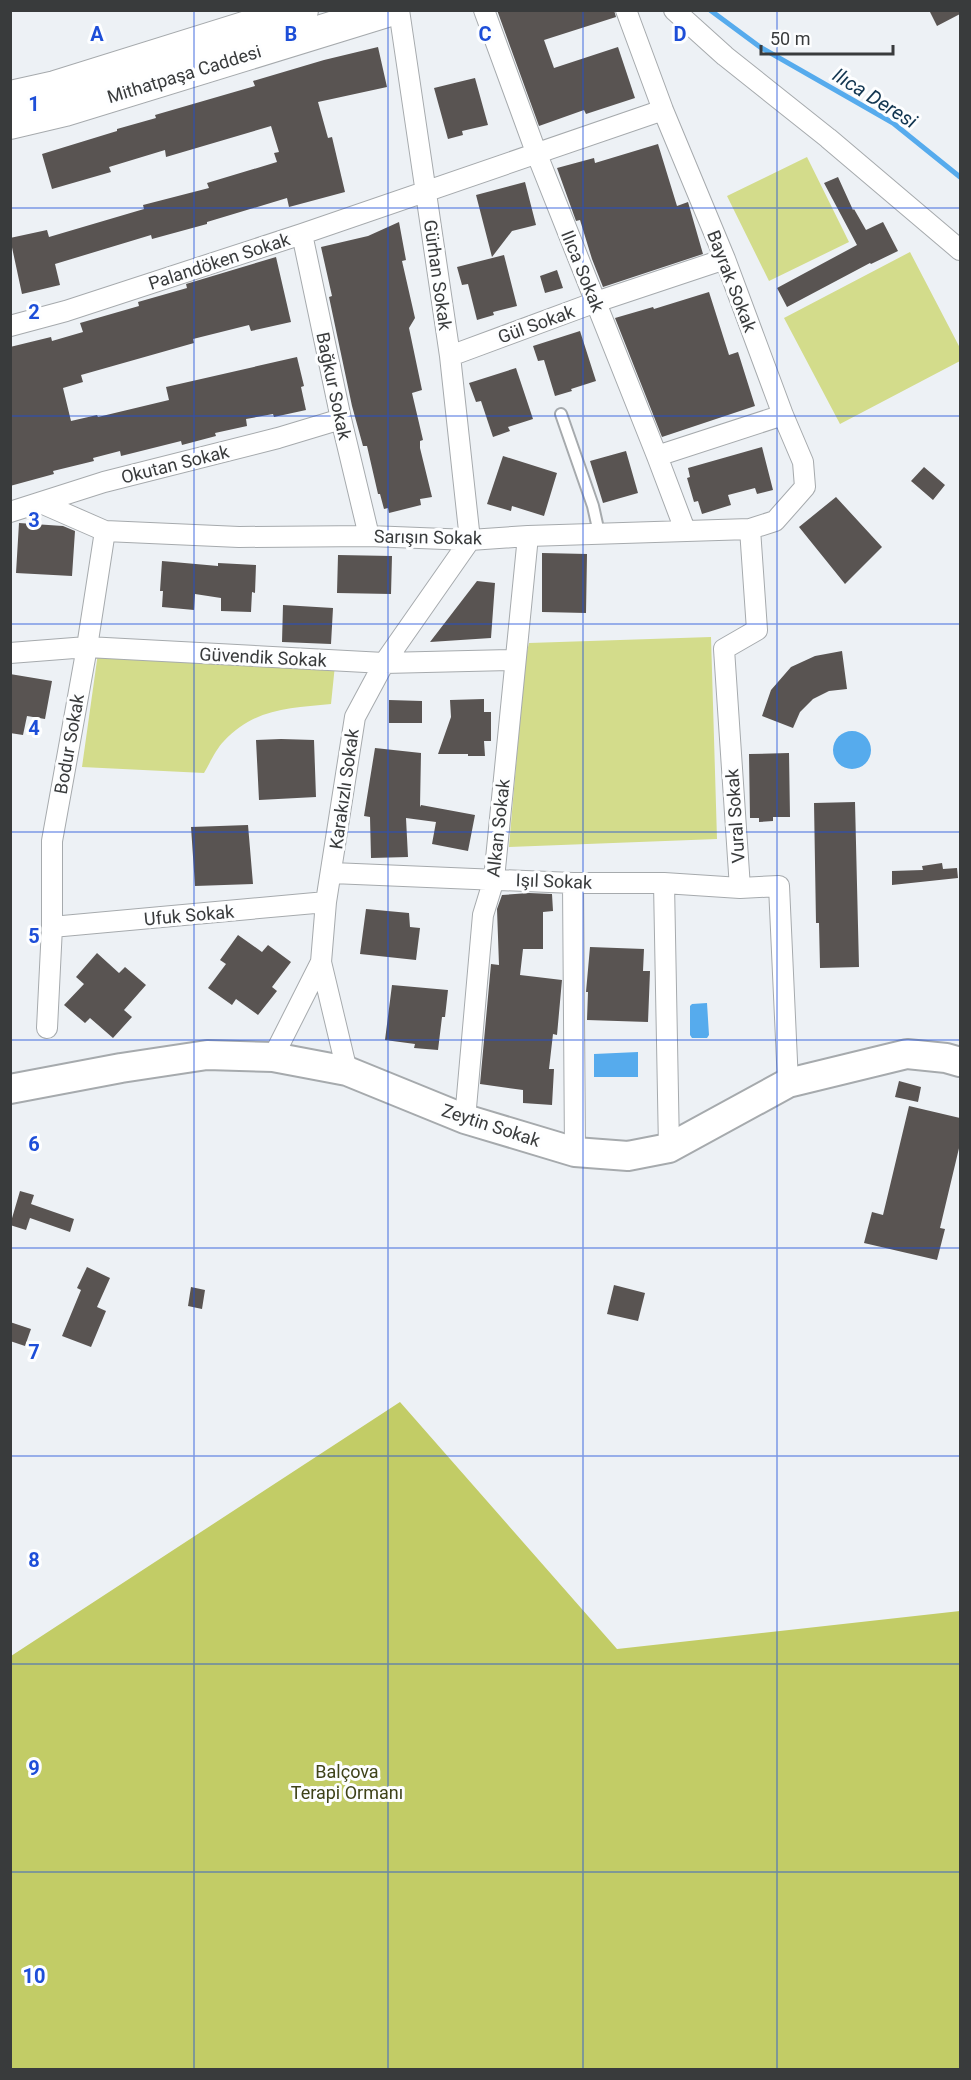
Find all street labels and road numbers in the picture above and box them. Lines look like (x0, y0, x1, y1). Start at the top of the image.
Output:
street label: Mithatpaşa Caddesi (104, 41, 264, 107)
street label: Gürhan Sokak (420, 218, 456, 332)
street label: Ilıca Sokak (557, 227, 609, 316)
street label: Bayrak Sokak (703, 227, 761, 336)
street label: Palandöken Sokak (146, 228, 293, 294)
street label: Gül Sokak (495, 300, 578, 348)
street label: Bağkur Sokak (312, 330, 356, 443)
street label: Okutan Sokak (119, 440, 232, 488)
street label: Sarışın Sokak (374, 526, 483, 548)
street label: Güvendik Sokak (199, 643, 328, 671)
street label: Bodur Sokak (50, 692, 88, 796)
street label: Karakızlı Sokak (325, 727, 363, 851)
street label: Vural Sokak (721, 767, 749, 864)
street label: Alkan Sokak (482, 777, 514, 878)
street label: Işıl Sokak (515, 869, 593, 893)
street label: Ufuk Sokak (143, 901, 236, 929)
street label: Zeytin Sokak (439, 1099, 544, 1151)

